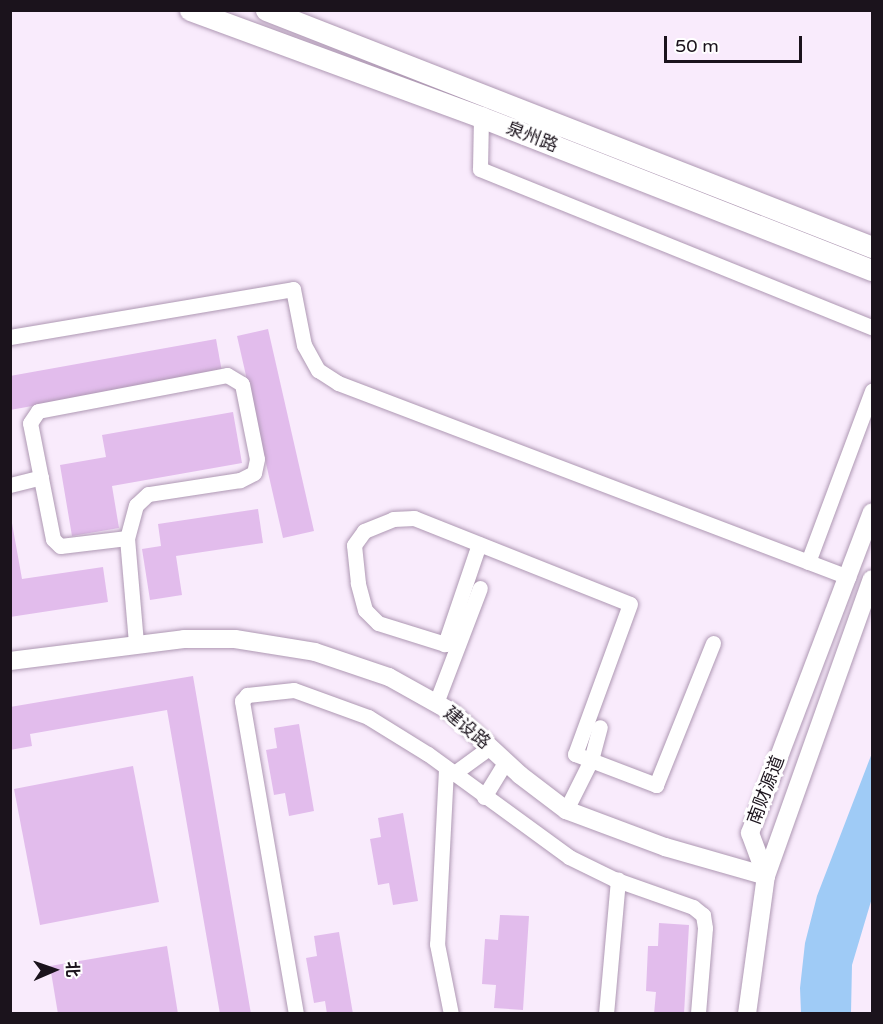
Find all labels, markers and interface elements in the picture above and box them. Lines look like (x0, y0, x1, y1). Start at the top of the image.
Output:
scale bar (667, 24, 805, 62)
text: 50 m (675, 35, 719, 57)
street label: 泉州路 (503, 117, 561, 157)
street label: 建设路 (439, 702, 495, 754)
street label: 南财源道 (743, 753, 789, 827)
north arrow (24, 940, 84, 1000)
text: 北 (62, 961, 82, 978)

